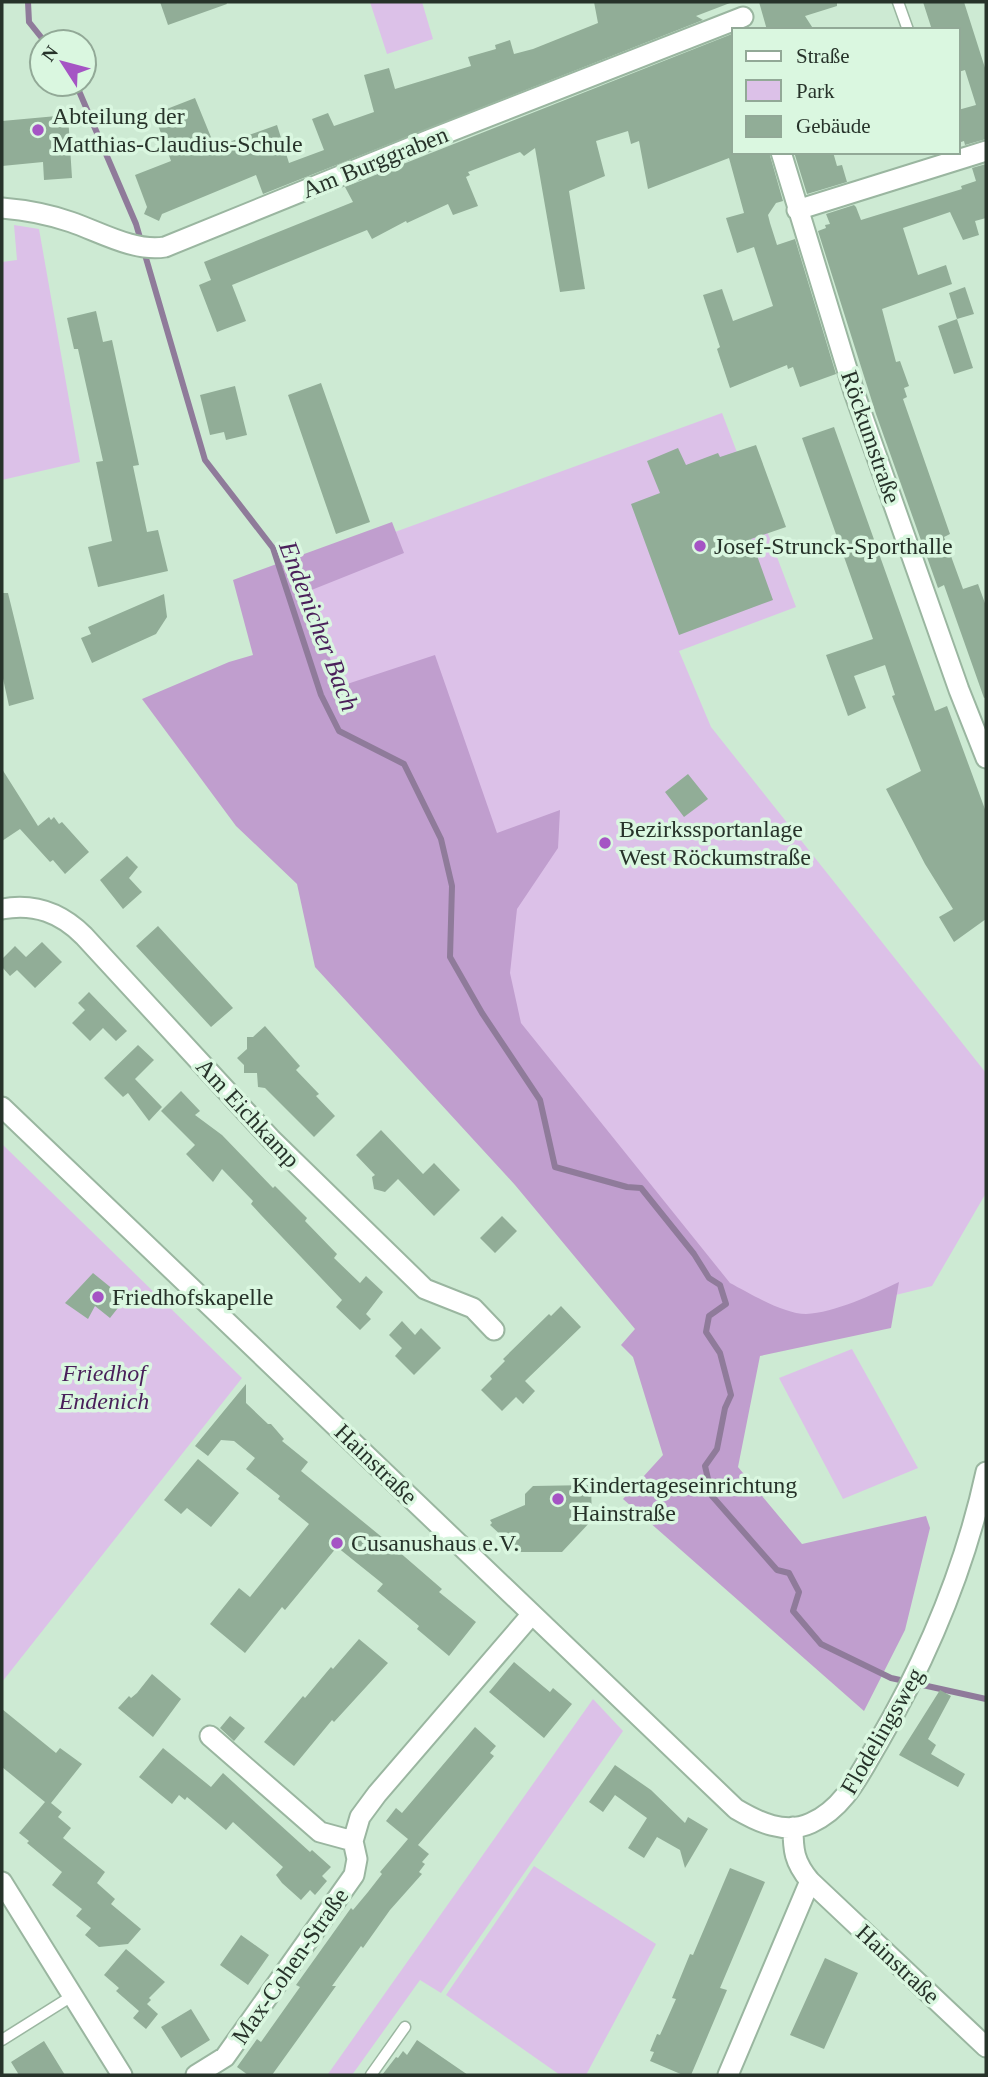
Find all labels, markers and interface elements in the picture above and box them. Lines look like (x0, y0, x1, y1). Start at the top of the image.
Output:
north arrow (28, 28, 98, 98)
legend (732, 28, 960, 154)
text: N (37, 41, 62, 65)
text: Straße (796, 44, 850, 68)
text: Park (796, 79, 835, 103)
place label: Abteilung der Matthias-Claudius-Schule (52, 103, 303, 157)
text: Gebäude (796, 114, 871, 138)
street label: Am Burggraben (298, 121, 452, 203)
marker: Abteilung der Matthias-Claudius-Schule (30, 122, 46, 138)
street label: Röckumstraße (836, 367, 906, 507)
place label: Josef-Strunck-Sporthalle (714, 533, 953, 559)
water label: Endenicher Bach (273, 536, 365, 715)
marker: Josef-Strunck-Sporthalle (692, 538, 708, 554)
place label: Bezirkssportanlage West Röckumstraße (619, 816, 811, 870)
marker: Bezirkssportanlage West Röckumstraße (597, 835, 613, 851)
street label: Am Eichkamp (191, 1053, 305, 1173)
place label: Friedhofskapelle (112, 1284, 273, 1310)
marker: Friedhofskapelle (90, 1289, 106, 1305)
park label: Friedhof Endenich (58, 1360, 149, 1414)
street label: Hainstraße (330, 1419, 422, 1509)
place label: Kindertageseinrichtung Hainstraße (572, 1472, 797, 1526)
marker: Kindertageseinrichtung Hainstraße (550, 1491, 566, 1507)
place label: Cusanushaus e.V. (351, 1530, 519, 1556)
marker: Cusanushaus e.V. (329, 1535, 345, 1551)
street label: Flodelingsweg (835, 1663, 929, 1799)
street label: Max-Cohen-Straße (227, 1883, 353, 2049)
street label: Hainstraße (851, 1919, 945, 2009)

